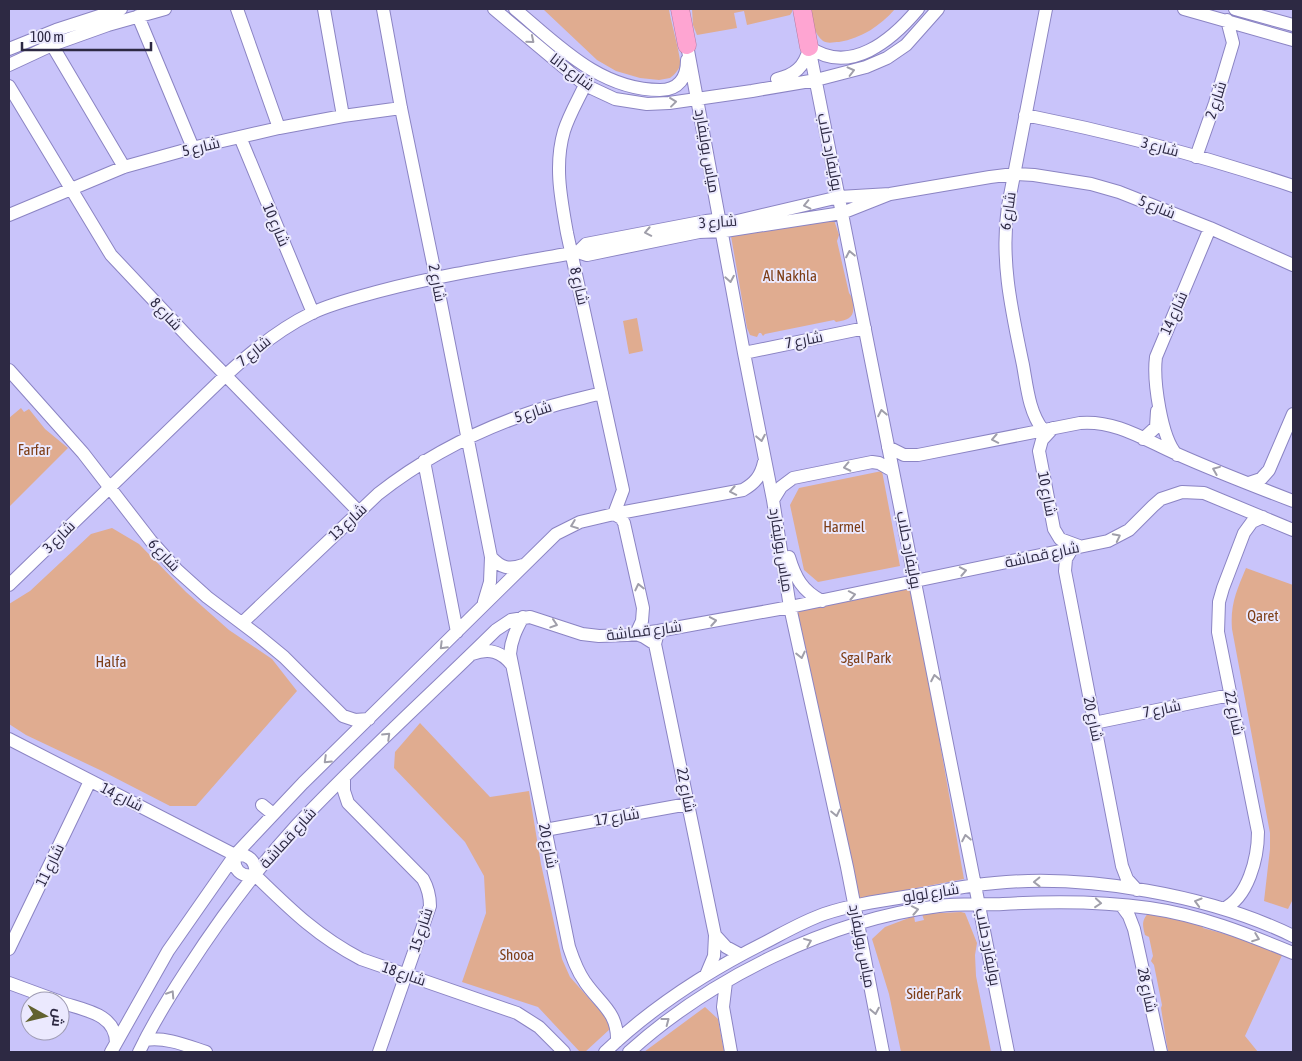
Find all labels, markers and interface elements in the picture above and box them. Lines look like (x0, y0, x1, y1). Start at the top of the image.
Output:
scale bar (22, 20, 151, 52)
text: 100 m (30, 28, 64, 45)
one-way arrow (525, 34, 534, 43)
street label: شارع دانا (545, 50, 598, 96)
one-way arrow (846, 66, 855, 77)
street label: شارع 2 (1202, 79, 1232, 122)
one-way arrow (670, 97, 678, 108)
street label: مياس بوليفارد (690, 108, 723, 195)
street label: بوليفارد حلاب (814, 112, 846, 192)
street label: شارع 3 (1139, 133, 1181, 163)
street label: شارع 5 (180, 134, 222, 162)
street label: شارع 6 (996, 191, 1022, 231)
street label: شارع 5 (1135, 192, 1178, 224)
one-way arrow (802, 199, 811, 210)
street label: شارع 10 (257, 201, 293, 250)
street label: شارع 3 (698, 212, 738, 234)
one-way arrow (643, 226, 652, 237)
one-way arrow (845, 249, 856, 258)
street label: شارع 2 (423, 263, 449, 304)
street label: شارع 8 (564, 265, 592, 307)
park label: Al Nakhla (763, 267, 817, 284)
one-way arrow (725, 275, 735, 284)
street label: شارع 14 (1157, 289, 1193, 338)
street label: شارع 8 (145, 294, 186, 335)
street label: شارع 7 (784, 328, 825, 354)
street label: شارع 7 (233, 332, 276, 372)
street label: شارع 5 (512, 398, 555, 428)
one-way arrow (877, 409, 887, 417)
one-way arrow (755, 434, 765, 443)
one-way arrow (991, 434, 999, 444)
park label: Farfar (18, 441, 51, 458)
one-way arrow (842, 461, 851, 472)
one-way arrow (1212, 466, 1220, 476)
street label: شارع 10 (1032, 470, 1060, 518)
one-way arrow (729, 486, 738, 496)
street label: شارع 13 (325, 500, 372, 545)
street label: مياس بوليفارد (764, 507, 797, 594)
street label: بوليفارد حلاب (893, 510, 925, 590)
street label: شارع 3 (39, 517, 80, 558)
one-way arrow (570, 518, 579, 529)
park label: Harmel (823, 518, 865, 535)
one-way arrow (1112, 533, 1121, 543)
street label: شارع 6 (143, 535, 184, 576)
street label: شارع قماشة (1003, 538, 1081, 574)
one-way arrow (958, 567, 967, 577)
one-way arrow (634, 583, 645, 592)
one-way arrow (847, 590, 856, 600)
park label: Qaret (1247, 607, 1279, 624)
street label: شارع قماشة (605, 617, 683, 647)
one-way arrow (709, 617, 718, 627)
one-way arrow (549, 619, 558, 629)
one-way arrow (439, 640, 448, 649)
park label: Sgal Park (841, 649, 892, 666)
one-way arrow (795, 650, 806, 659)
park label: Halfa (96, 653, 126, 670)
one-way arrow (930, 674, 940, 683)
street label: شارع 22 (1219, 689, 1248, 737)
street label: شارع 20 (1078, 695, 1107, 743)
street label: شارع 7 (1141, 696, 1183, 724)
one-way arrow (381, 733, 390, 742)
one-way arrow (323, 754, 332, 763)
street label: شارع 22 (671, 766, 699, 814)
street label: شارع 14 (97, 779, 146, 817)
street label: شارع قماشة (256, 804, 322, 874)
street label: شارع 17 (593, 804, 641, 832)
one-way arrow (830, 809, 841, 818)
street label: شارع 20 (533, 822, 561, 870)
one-way arrow (962, 833, 972, 842)
street label: شارع 11 (32, 841, 70, 890)
one-way arrow (1033, 876, 1041, 887)
street label: شارع لولو (902, 880, 961, 908)
one-way arrow (1094, 897, 1102, 908)
one-way arrow (1193, 897, 1202, 908)
street label: مياس بوليفارد (844, 903, 879, 990)
street label: شارع 15 (405, 906, 438, 955)
one-way arrow (911, 906, 919, 916)
street label: بوليفارد حلاب (972, 907, 1004, 987)
one-way arrow (1251, 932, 1260, 942)
one-way arrow (803, 938, 812, 948)
park label: Shooa (500, 946, 534, 963)
street label: شارع 18 (379, 958, 428, 992)
street label: شارع 28 (1132, 966, 1161, 1014)
park label: Sider Park (906, 985, 962, 1002)
north arrow (20, 991, 70, 1041)
one-way arrow (165, 991, 174, 1000)
one-way arrow (869, 1006, 879, 1015)
text: ش (48, 1008, 67, 1028)
one-way arrow (660, 1018, 670, 1027)

